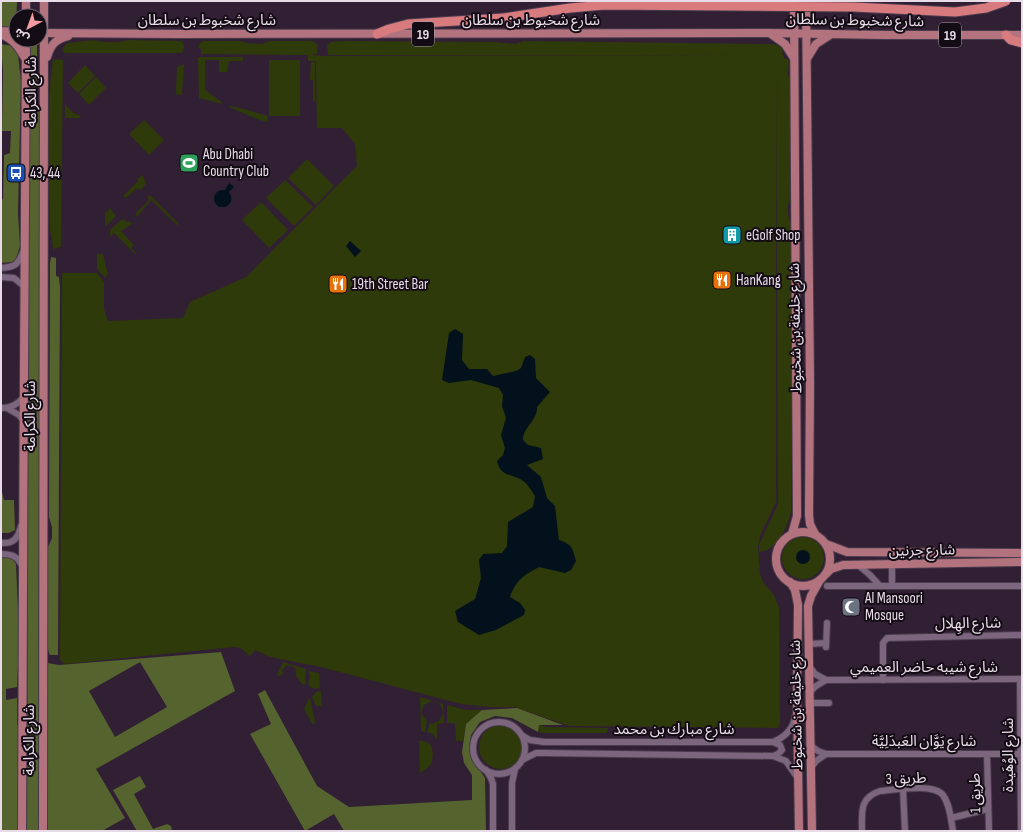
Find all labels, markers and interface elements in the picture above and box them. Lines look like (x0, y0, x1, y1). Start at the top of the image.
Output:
north arrow (8, 8, 48, 48)
street label: شارع شخبوط بن سلطان (786, 10, 925, 33)
street label: شارع شخبوط بن سلطان (138, 11, 276, 32)
street label: شارع شخبوط بن سلطان (462, 11, 600, 32)
road number: 19 (412, 22, 434, 46)
road number: 19 (939, 23, 961, 47)
text: ش (12, 25, 32, 45)
street label: شارع الكرامة (22, 56, 43, 128)
place label: Abu Dhabi Country Club (202, 145, 269, 181)
sports icon: Abu Dhabi Country Club (178, 152, 200, 174)
bus stop icon: 43, 44 (5, 162, 27, 184)
place label: 43, 44 (30, 164, 60, 183)
building icon: eGolf Shop (721, 224, 743, 246)
place label: eGolf Shop (746, 226, 801, 245)
street label: شارع خليفة بن شخبوط (785, 262, 808, 393)
restaurant icon: HanKang (711, 269, 733, 291)
place label: HanKang (736, 271, 781, 290)
restaurant icon: 19th Street Bar (327, 273, 349, 295)
place label: 19th Street Bar (352, 275, 429, 294)
street label: شارع الكرامة (21, 380, 42, 452)
street label: شارع جرنين (889, 540, 956, 563)
place label: Al Mansoori Mosque (864, 589, 923, 625)
mosque icon: Al Mansoori Mosque (840, 596, 862, 618)
street label: شارع الهِلال (935, 613, 1001, 636)
street label: شارع خليفة بن شخبوط (786, 639, 809, 770)
street label: شارع شيبه حاضر العميمي (850, 658, 998, 679)
street label: شارع الكرامة (20, 704, 41, 776)
street label: شارع الوُهَيدة (999, 718, 1020, 792)
street label: شارع مبارك بن محمد (613, 720, 735, 741)
street label: شارع يَوَّان العَبدَلِيَّة (872, 732, 977, 753)
street label: طريق 3 (885, 768, 927, 789)
street label: طريق 1 (966, 773, 985, 813)

